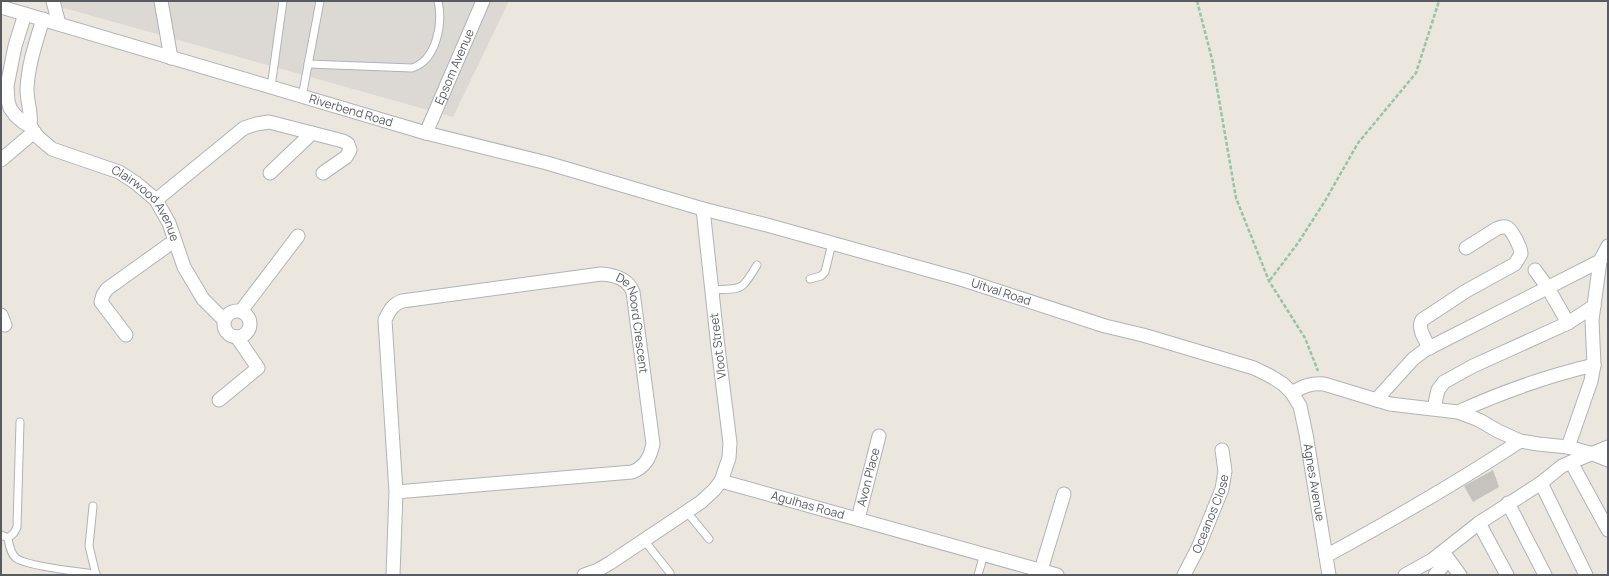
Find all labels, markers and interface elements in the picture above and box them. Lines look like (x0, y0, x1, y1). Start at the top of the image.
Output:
street label: Epsom Avenue (430, 26, 478, 107)
street label: Riverbend Road (307, 90, 395, 131)
street label: Clairwood Avenue (109, 161, 184, 243)
street label: De Noord Crescent (613, 268, 653, 375)
street label: Uitval Road (969, 274, 1033, 309)
street label: Vloot Street (705, 312, 730, 380)
street label: Agnes Avenue (1300, 442, 1329, 522)
street label: Avon Place (852, 446, 884, 508)
street label: Oceanos Close (1188, 473, 1232, 556)
street label: Agulhas Road (769, 486, 847, 523)

